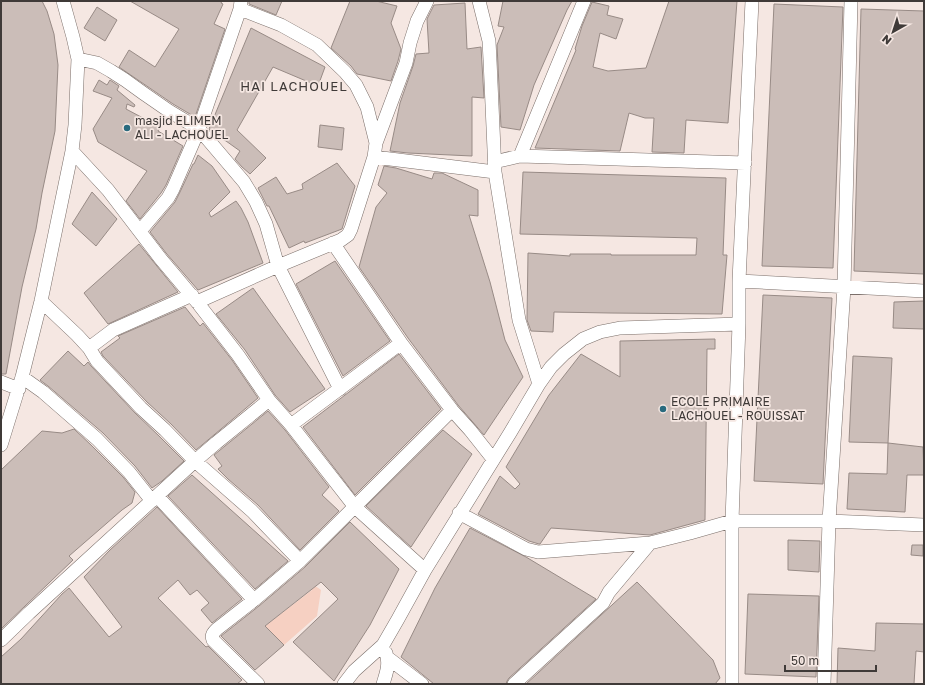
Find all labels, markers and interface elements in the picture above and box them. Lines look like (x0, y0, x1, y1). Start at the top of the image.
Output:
north arrow (873, 12, 913, 52)
text: N (879, 32, 894, 48)
district label: HAI LACHOUEL (240, 78, 348, 94)
place label: masjid ELIMEM ALI - LACHOUEL (135, 113, 228, 142)
marker: masjid ELIMEM ALI - LACHOUEL (122, 123, 132, 133)
place label: ECOLE PRIMAIRE LACHOUEL - ROUISSAT (671, 394, 806, 423)
marker: ECOLE PRIMAIRE LACHOUEL - ROUISSAT (658, 404, 668, 414)
scale bar (785, 647, 876, 673)
text: 50 m (791, 653, 819, 668)

